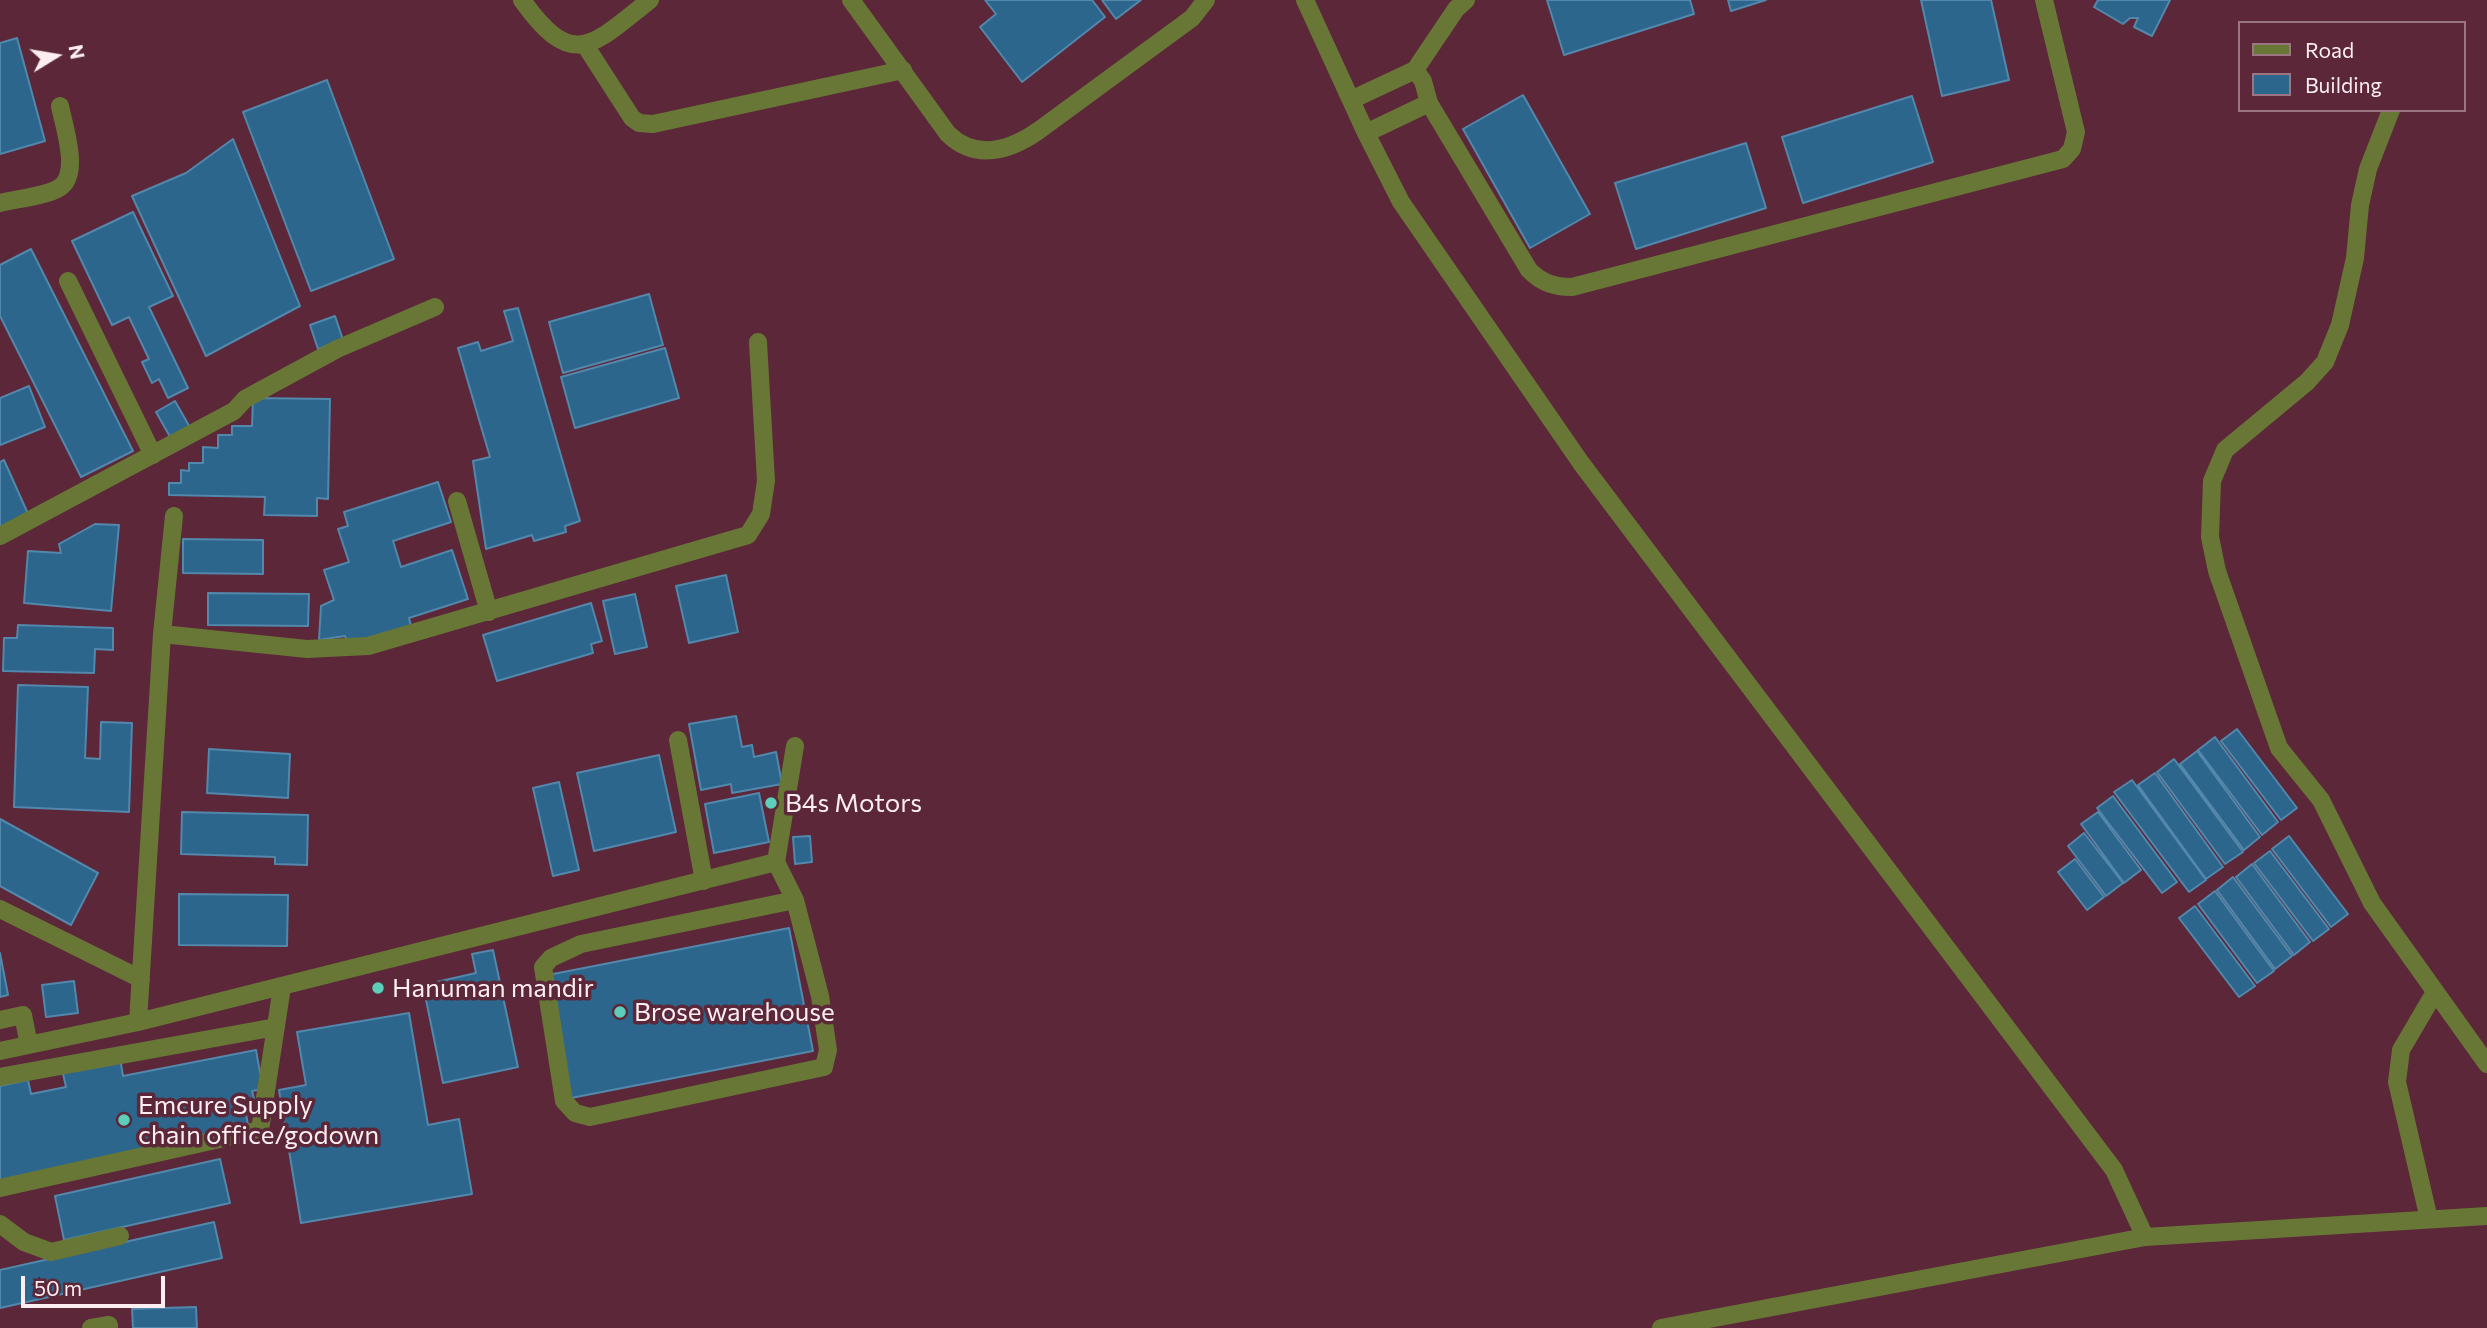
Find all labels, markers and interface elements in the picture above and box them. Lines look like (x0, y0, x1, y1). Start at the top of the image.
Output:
north arrow (21, 21, 91, 91)
legend (2238, 21, 2466, 112)
text: Road (2305, 37, 2354, 62)
text: N (64, 43, 90, 61)
text: Building (2305, 72, 2382, 97)
place label: B4s Motors (785, 787, 922, 819)
marker: B4s Motors (763, 795, 779, 811)
place label: Hanuman mandir (392, 972, 594, 1004)
marker: Hanuman mandir (370, 980, 386, 996)
place label: Brose warehouse (634, 996, 835, 1028)
marker: Brose warehouse (612, 1004, 628, 1020)
place label: Emcure Supply chain office/godown (138, 1089, 379, 1150)
marker: Emcure Supply chain office/godown (116, 1112, 132, 1128)
scale bar (24, 1262, 168, 1306)
text: 50 m (34, 1275, 82, 1300)

